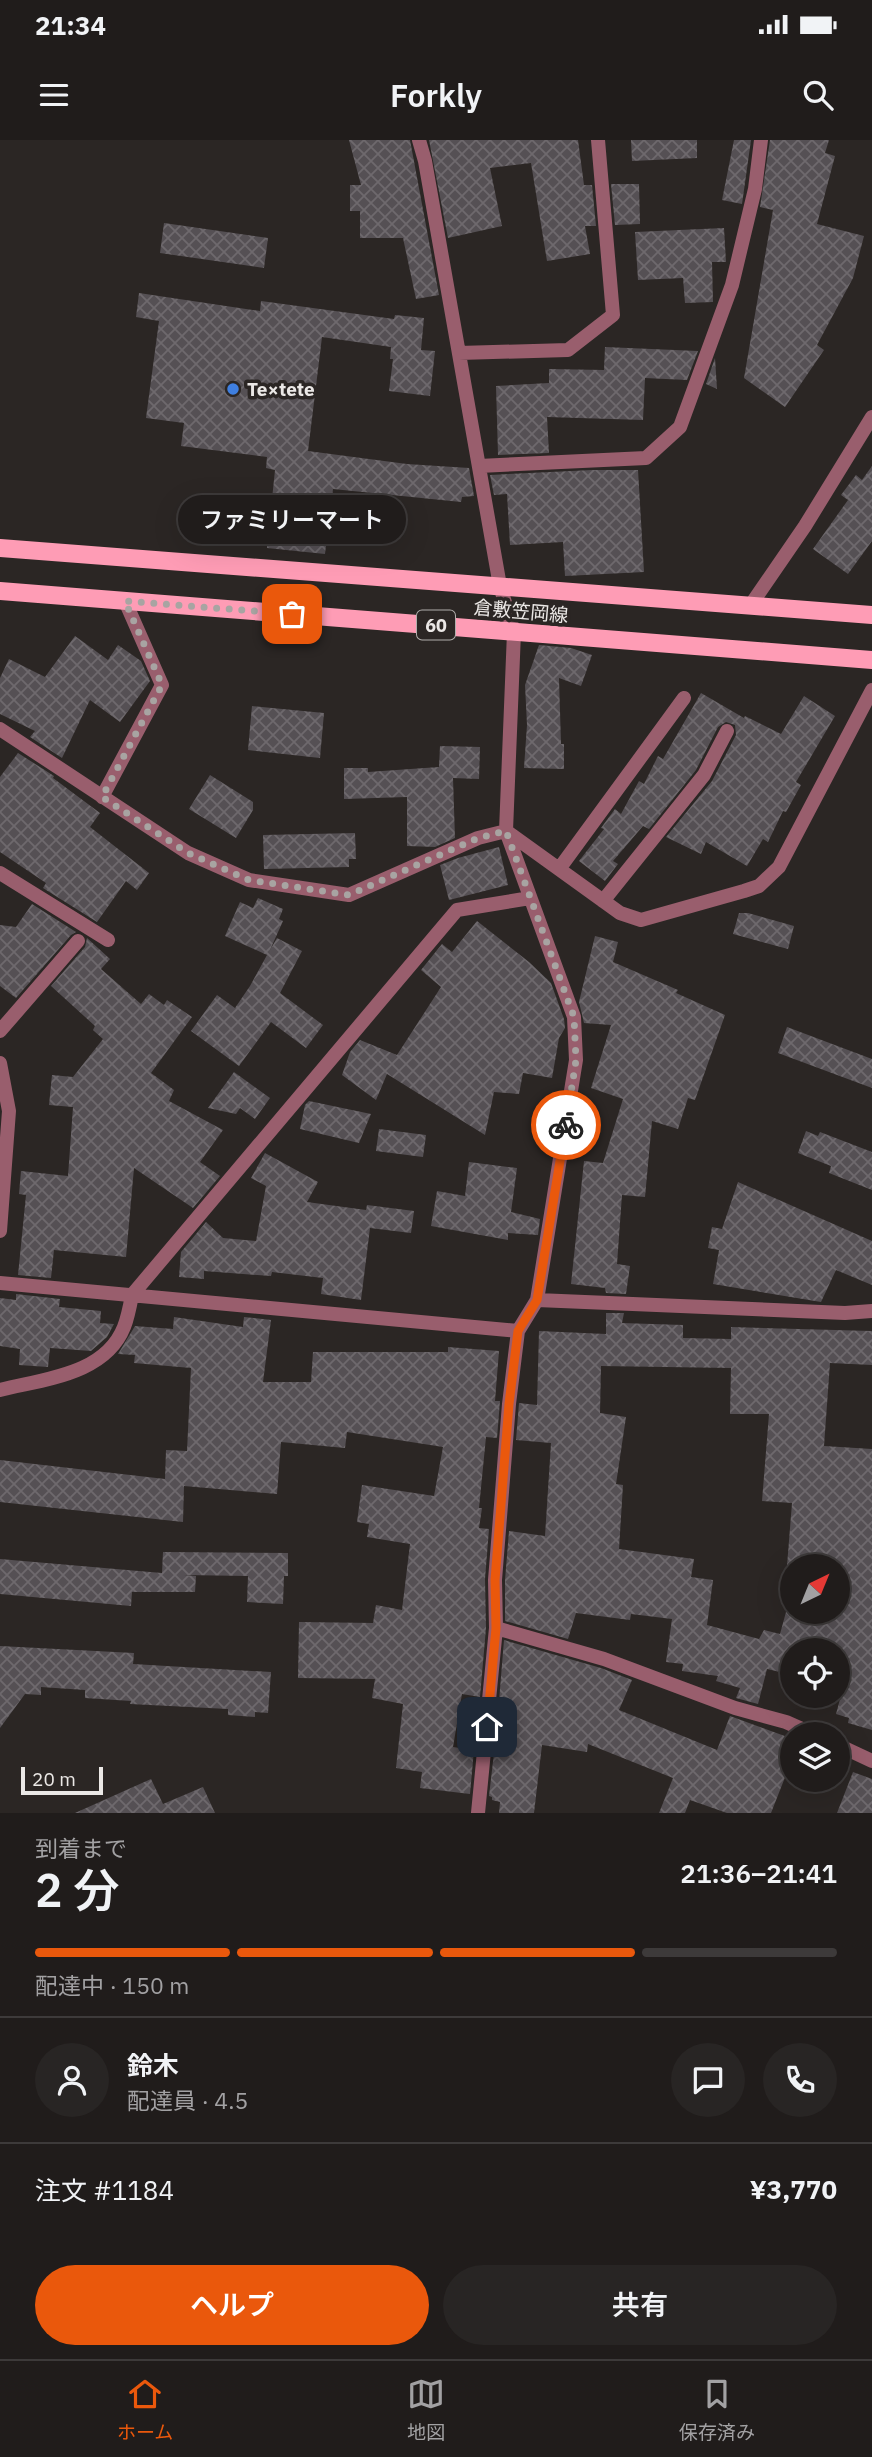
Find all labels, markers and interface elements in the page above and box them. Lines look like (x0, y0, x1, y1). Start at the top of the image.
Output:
text: 21:34 (35, 8, 106, 42)
text: Forkly (390, 74, 482, 116)
icon: menu (35, 76, 73, 114)
icon: search (799, 76, 837, 114)
place label: Te×tete (247, 377, 315, 401)
marker: Te×tete (225, 381, 241, 397)
callout: ファミリーマート (178, 495, 406, 544)
text: ファミリーマート (200, 504, 384, 534)
pin (262, 584, 322, 644)
icon: bag (273, 595, 311, 633)
street label: 倉敷笠岡線 (473, 595, 569, 627)
road number: 60 (417, 611, 455, 640)
courier (531, 1090, 601, 1160)
icon: bike (547, 1106, 585, 1144)
north arrow (780, 1554, 850, 1624)
map controls (780, 1554, 850, 1792)
button: locate (780, 1638, 850, 1708)
pin (457, 1697, 517, 1757)
icon: home (468, 1708, 506, 1746)
button: layers (780, 1722, 850, 1792)
scale bar (21, 1764, 103, 1796)
text: 20 m (32, 1767, 76, 1791)
text: 到着まで (35, 1833, 127, 1863)
text: 21:36–21:41 (680, 1856, 837, 1890)
text: 2 分 (35, 1860, 119, 1920)
text: 配達中 · 150 m (35, 1970, 189, 2000)
button: person (35, 2043, 109, 2117)
button: chat (671, 2043, 745, 2117)
button: phone (763, 2043, 837, 2117)
text: 鈴木 (127, 2048, 179, 2082)
text: 配達員 · 4.5 (127, 2085, 248, 2115)
text: ¥3,770 (750, 2172, 837, 2206)
text: 注文 #1184 (35, 2173, 174, 2207)
button: ヘルプ (35, 2265, 429, 2345)
button: 共有 (443, 2265, 837, 2345)
tab: ホーム (117, 2375, 173, 2444)
tab: 地図 (407, 2375, 445, 2444)
tab: 保存済み (679, 2375, 755, 2444)

